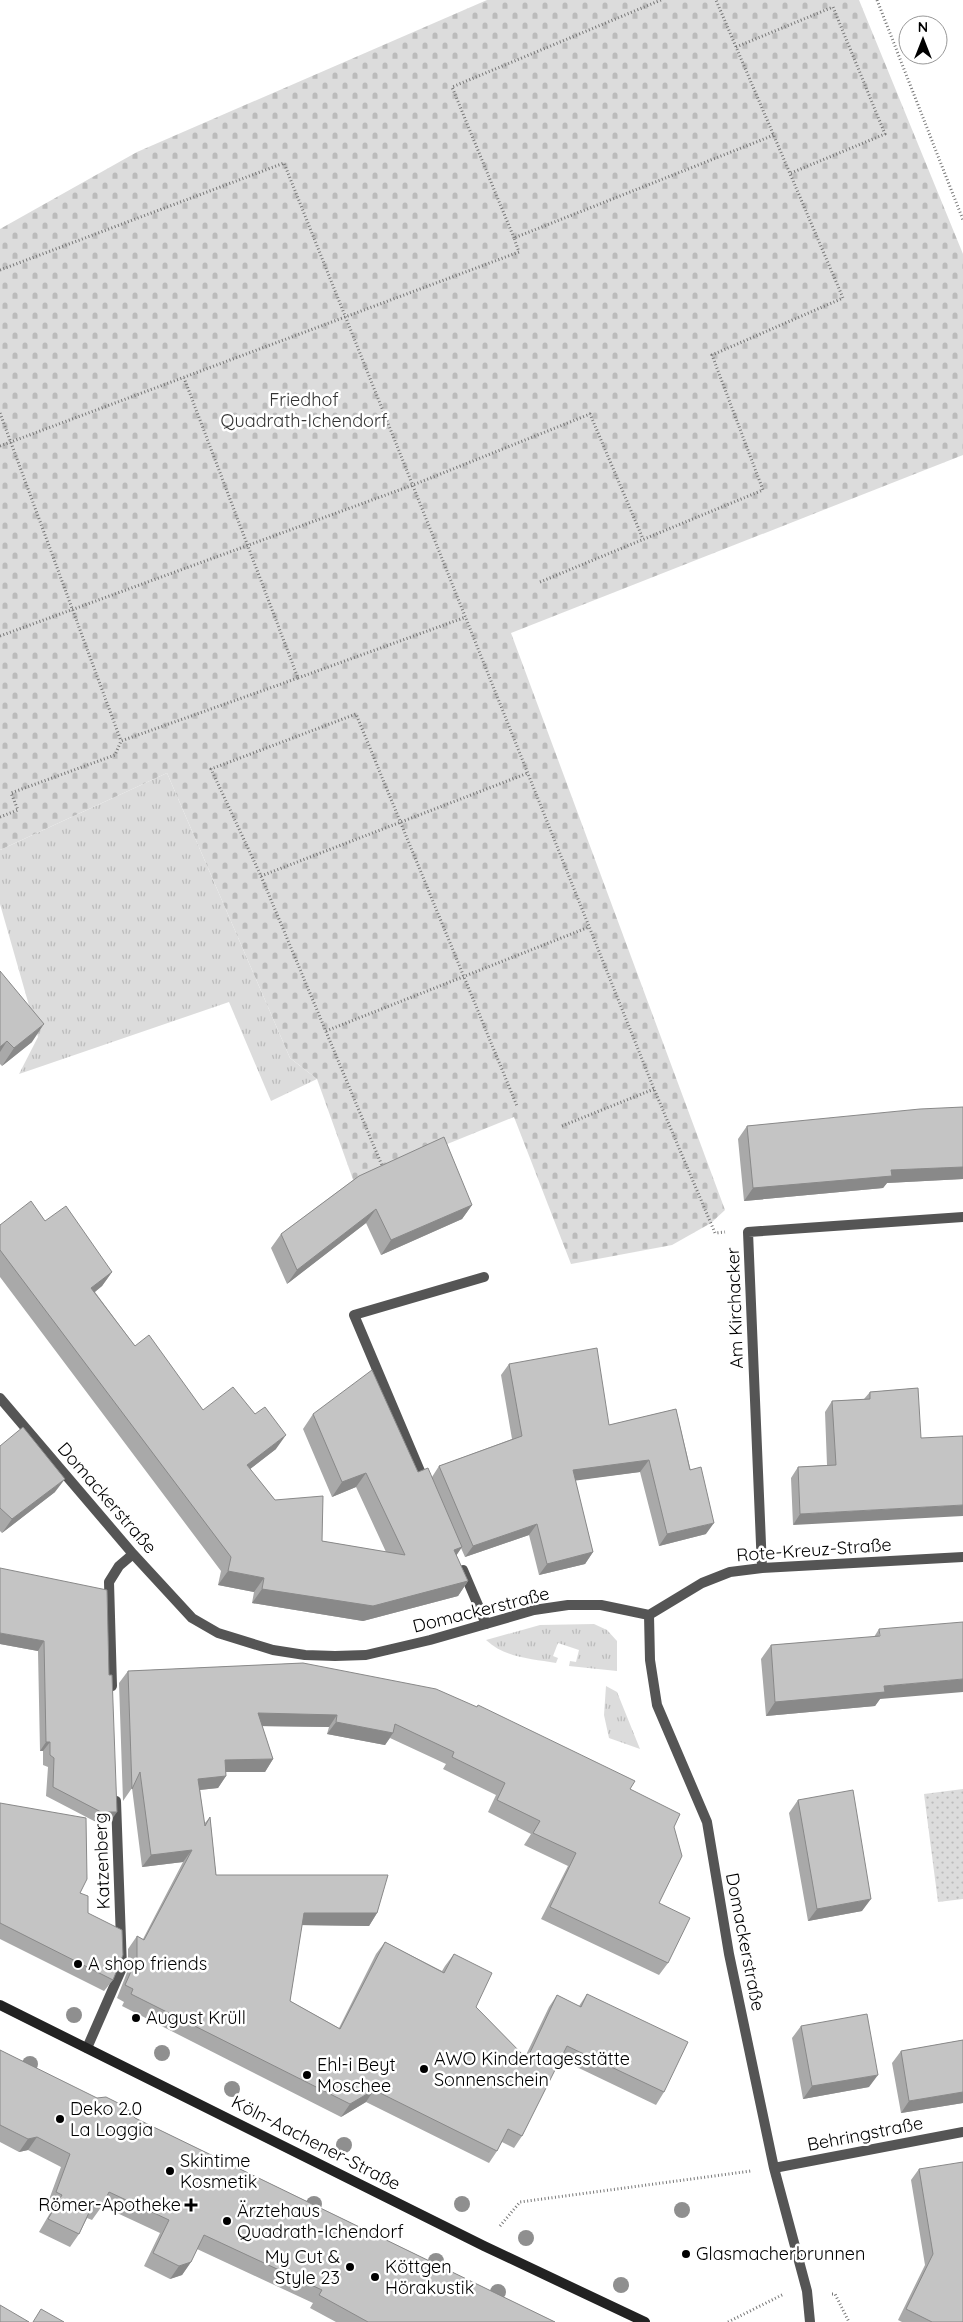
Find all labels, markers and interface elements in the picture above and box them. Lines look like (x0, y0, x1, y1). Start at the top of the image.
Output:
north arrow (898, 15, 948, 65)
text: N (918, 18, 928, 36)
park label: Friedhof Quadrath-Ichendorf (221, 388, 388, 432)
street label: Am Kirchacker (721, 1247, 748, 1369)
street label: Domackerstraße (53, 1437, 162, 1558)
street label: Rote-Kreuz-Straße (736, 1533, 892, 1566)
street label: Domackerstraße (410, 1581, 552, 1638)
street label: Katzenberg (88, 1812, 115, 1910)
street label: Domackerstraße (721, 1871, 770, 2013)
place label: A shop friends (88, 1952, 207, 1975)
marker: A shop friends (72, 1958, 84, 1970)
place label: August Krüll (146, 2006, 246, 2029)
marker: August Krüll (130, 2012, 142, 2024)
place label: AWO Kindertagesstätte Sonnenschein (434, 2047, 630, 2091)
place label: Ehl-i Beyt Moschee (317, 2053, 395, 2097)
marker: AWO Kindertagesstätte Sonnenschein (418, 2063, 430, 2075)
marker: Ehl-i Beyt Moschee (301, 2069, 313, 2081)
street label: Köln-Aachener-Straße (228, 2090, 405, 2195)
place label: Deko 2.0 La Loggia (70, 2097, 153, 2141)
street label: Behringstraße (805, 2111, 925, 2156)
marker: Deko 2.0 La Loggia (54, 2113, 66, 2125)
place label: Skintime Kosmetik (180, 2149, 257, 2193)
marker: Skintime Kosmetik (164, 2165, 176, 2177)
place label: Römer-Apotheke (38, 2193, 181, 2216)
marker: Römer-Apotheke (185, 2199, 197, 2211)
place label: Ärztehaus Quadrath-Ichendorf (237, 2199, 404, 2243)
marker: Ärztehaus Quadrath-Ichendorf (221, 2215, 233, 2227)
place label: Glasmacherbrunnen (696, 2242, 865, 2265)
place label: My Cut & Style 23 (265, 2245, 340, 2289)
marker: Glasmacherbrunnen (680, 2248, 692, 2260)
place label: Köttgen Hörakustik (385, 2255, 474, 2299)
marker: My Cut & Style 23 (344, 2261, 356, 2273)
marker: Köttgen Hörakustik (369, 2271, 381, 2283)

